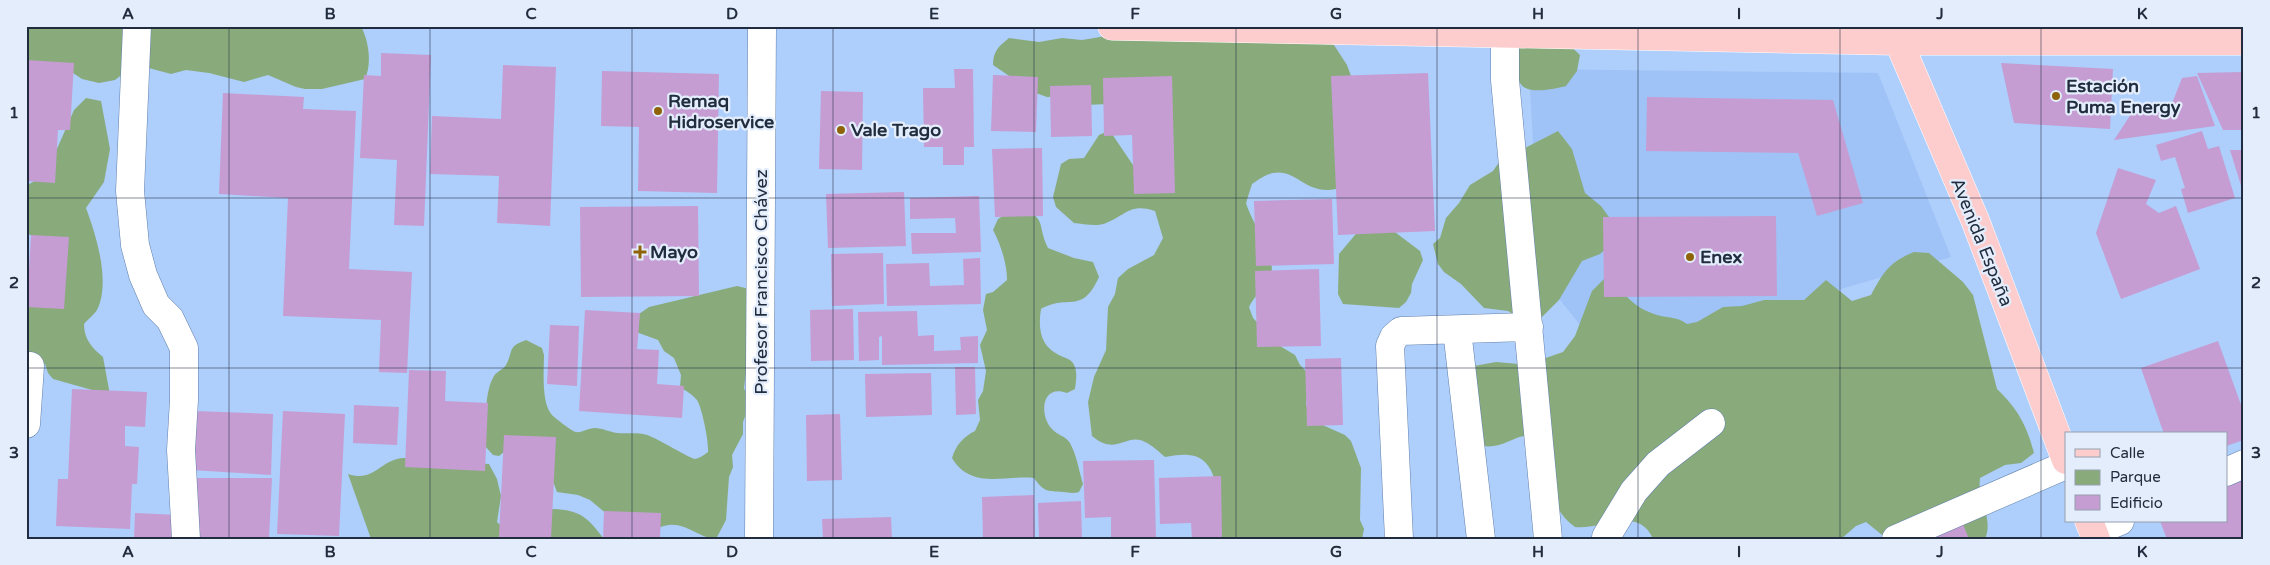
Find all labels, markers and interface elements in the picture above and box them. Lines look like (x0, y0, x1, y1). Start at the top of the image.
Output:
text: A (122, 4, 134, 24)
text: B (324, 4, 336, 24)
text: C (525, 4, 537, 24)
text: D (726, 4, 738, 24)
text: E (929, 4, 939, 24)
text: F (1130, 4, 1140, 24)
text: G (1330, 4, 1342, 24)
text: H (1532, 4, 1544, 24)
text: I (1737, 4, 1741, 24)
text: J (1935, 4, 1944, 24)
text: K (2137, 4, 2148, 24)
place label: Estación Puma Energy (2066, 75, 2181, 118)
place label: Remaq Hidroservice (668, 90, 774, 133)
marker: Estación Puma Energy (2050, 90, 2062, 102)
text: 1 (9, 103, 19, 123)
text: 1 (2251, 103, 2261, 123)
marker: Remaq Hidroservice (652, 105, 664, 117)
place label: Vale Trago (851, 119, 941, 141)
marker: Vale Trago (835, 124, 847, 136)
street label: Profesor Francisco Chávez (750, 169, 772, 395)
street label: Avenida España (1946, 175, 2018, 309)
place label: Mayo (650, 241, 698, 263)
marker: Mayo (634, 246, 646, 258)
place label: Enex (1700, 246, 1742, 268)
marker: Enex (1684, 251, 1696, 263)
text: 2 (9, 273, 19, 293)
text: 2 (2251, 273, 2261, 293)
legend (2065, 432, 2228, 522)
text: 3 (9, 443, 19, 463)
text: 3 (2251, 443, 2261, 463)
text: Calle (2110, 444, 2145, 462)
text: Parque (2110, 468, 2161, 486)
text: Edificio (2110, 494, 2163, 512)
text: A (122, 542, 134, 562)
text: B (324, 542, 336, 562)
text: C (525, 542, 537, 562)
text: D (726, 542, 738, 562)
text: E (929, 542, 939, 562)
text: F (1130, 542, 1140, 562)
text: G (1330, 542, 1342, 562)
text: H (1532, 542, 1544, 562)
text: I (1737, 542, 1741, 562)
text: J (1935, 542, 1944, 562)
text: K (2137, 542, 2148, 562)

